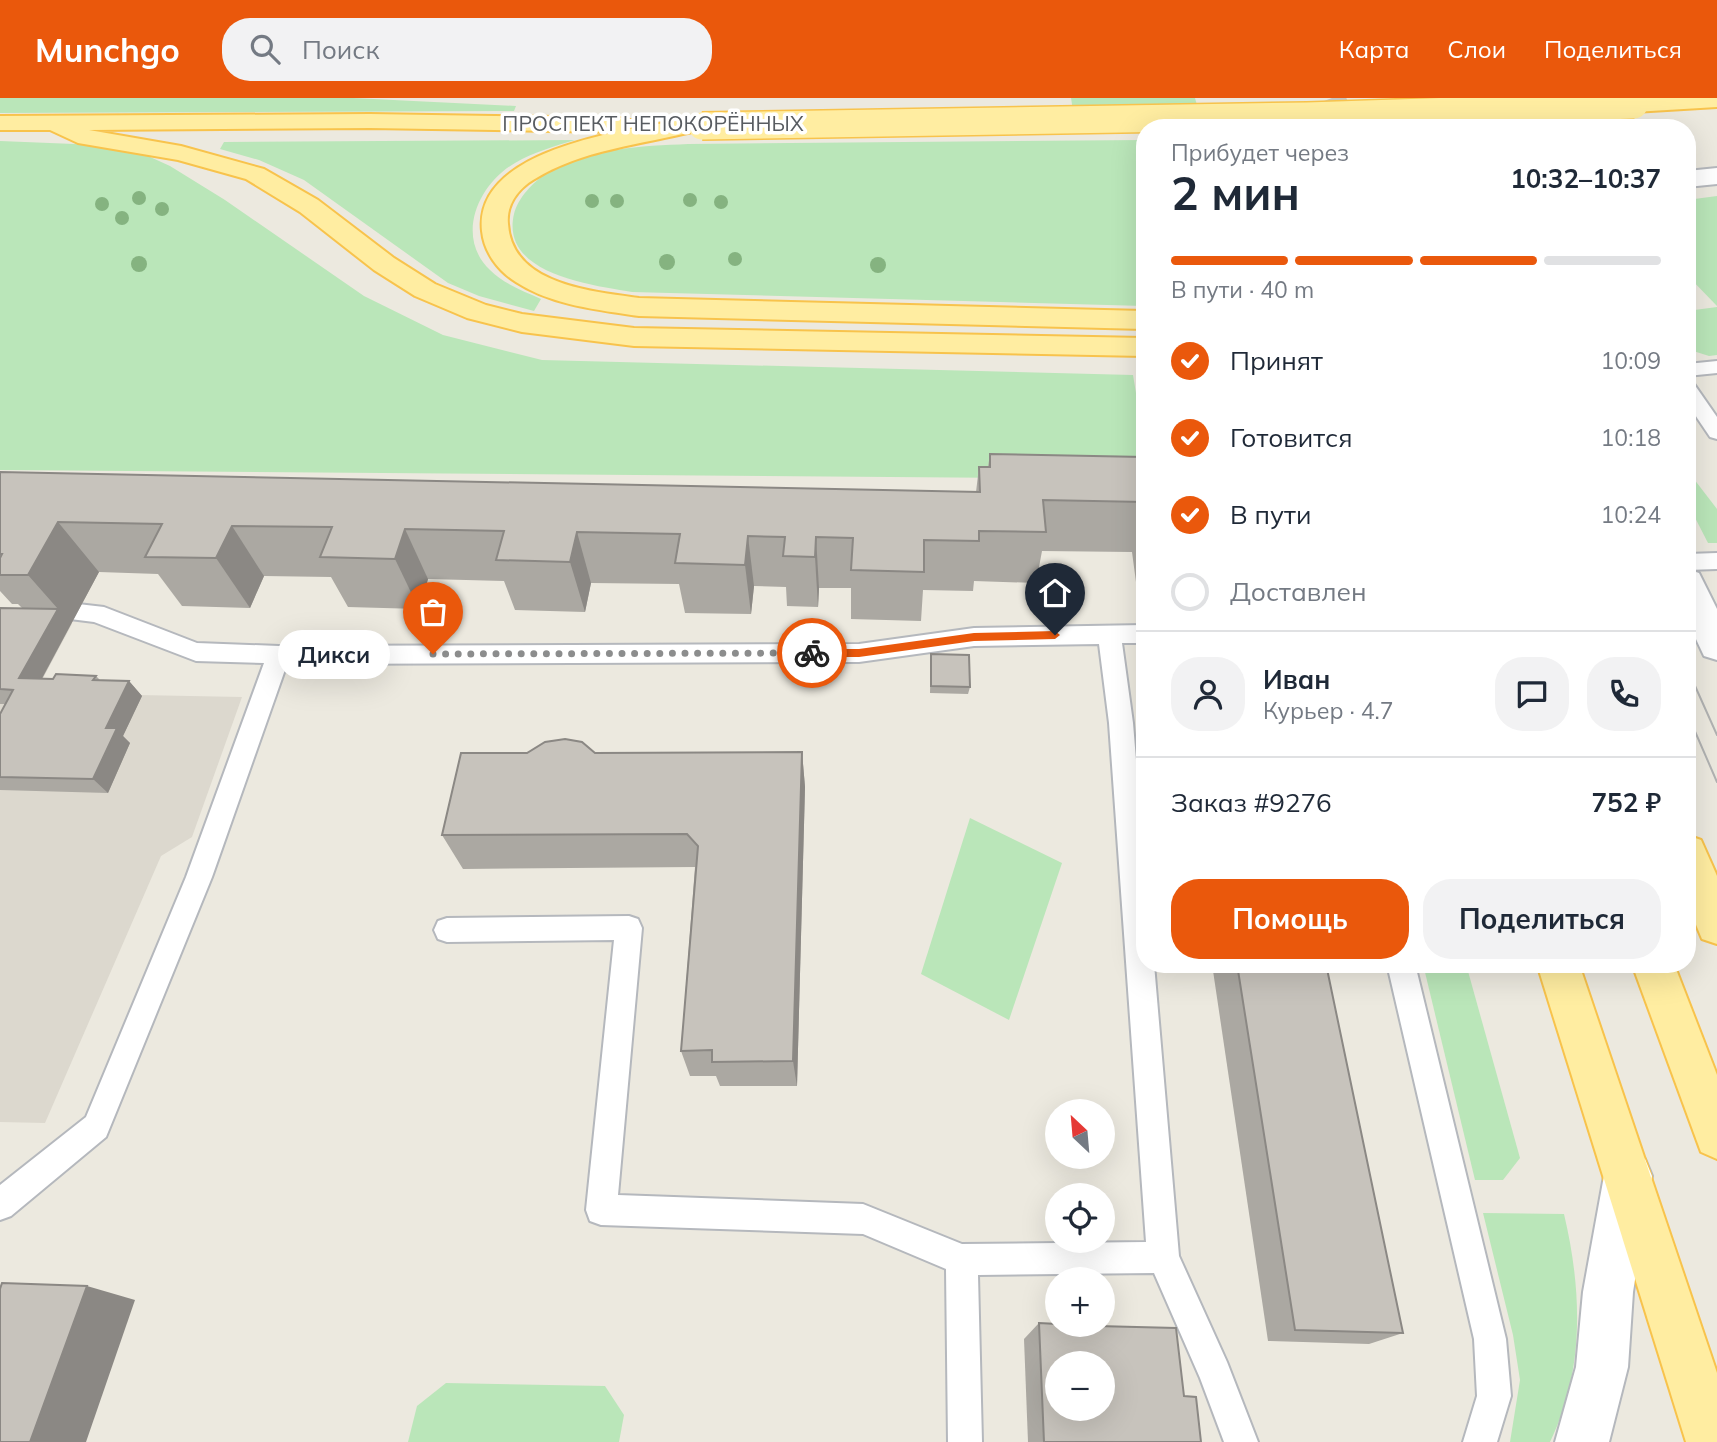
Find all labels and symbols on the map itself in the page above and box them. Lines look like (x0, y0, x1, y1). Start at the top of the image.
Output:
street label: ПРОСПЕКТ НЕПОКОРЁННЫХ (502, 110, 804, 136)
pin (1025, 563, 1085, 635)
pin (403, 582, 463, 654)
courier (777, 618, 847, 688)
callout: Дикси (279, 630, 391, 678)
north arrow (1045, 1099, 1115, 1169)

